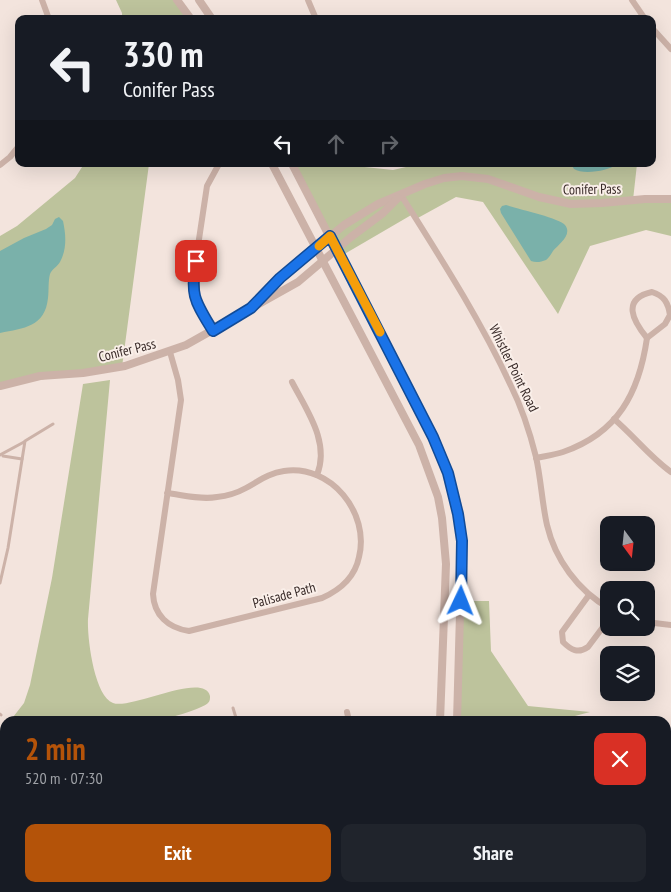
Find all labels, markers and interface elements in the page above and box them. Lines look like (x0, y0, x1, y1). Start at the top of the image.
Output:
text: 330 m (123, 31, 204, 77)
icon: left (40, 35, 105, 100)
text: Conifer Pass (123, 75, 215, 103)
icon: left (269, 130, 297, 158)
icon: ahead (322, 130, 350, 158)
icon: right (375, 130, 403, 158)
street label: Conifer Pass (563, 179, 622, 199)
pin (175, 240, 217, 282)
icon: arrive (182, 247, 210, 275)
street label: Whistler Point Road (485, 321, 543, 415)
street label: Conifer Pass (97, 334, 158, 366)
north arrow (600, 516, 655, 571)
map controls (600, 516, 655, 701)
position arrow (434, 574, 486, 626)
street label: Palisade Path (251, 578, 317, 612)
button: search (600, 581, 655, 636)
button: layers (600, 646, 655, 701)
text: 2 min (25, 729, 86, 768)
button: close (594, 733, 646, 785)
text: 520 m · 07:30 (25, 768, 103, 788)
button: Exit (25, 824, 331, 882)
button: Share (341, 824, 646, 882)

